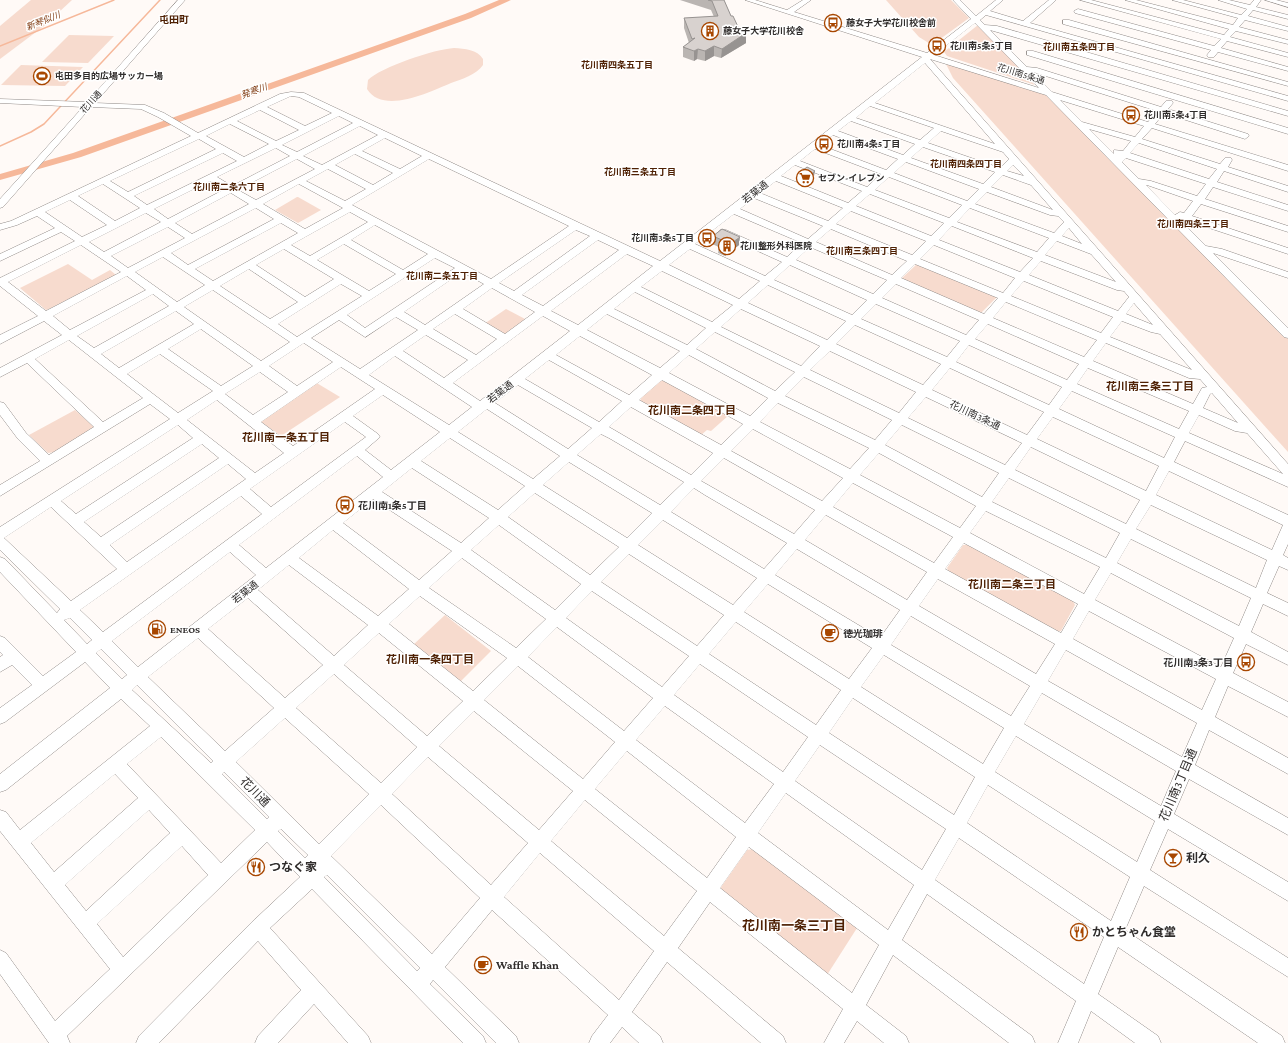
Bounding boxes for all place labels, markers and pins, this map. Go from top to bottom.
bus stop icon: 藤女子大学花川校舎前 [823,13,843,33]
place label: 藤女子大学花川校舎前 [846,18,936,28]
building icon: 藤女子大学花川校舎 [700,21,720,41]
place label: 藤女子大学花川校舎 [723,26,804,36]
bus stop icon: 花川南5条5丁目 [927,36,947,56]
place label: 花川南5条5丁目 [950,41,1013,51]
sports icon: 屯田多目的広場サッカー場 [32,66,52,86]
place label: 屯田多目的広場サッカー場 [55,71,163,81]
bus stop icon: 花川南5条4丁目 [1121,105,1141,125]
place label: 花川南5条4丁目 [1144,110,1207,120]
bus stop icon: 花川南4条5丁目 [814,134,834,154]
place label: 花川南4条5丁目 [837,139,900,149]
supermarket icon: セブン-イレブン [795,168,815,188]
place label: セブン-イレブン [818,173,884,183]
bus stop icon: 花川南3条5丁目 [697,228,717,248]
place label: 花川南3条5丁目 [631,233,694,243]
building icon: 花川整形外科医院 [717,236,737,256]
place label: 花川整形外科医院 [740,241,812,251]
bus stop icon: 花川南1条5丁目 [335,495,355,515]
place label: 花川南1条5丁目 [358,500,427,511]
fuel station icon: ENEOS [147,619,167,639]
cafe icon: 徳光珈琲 [820,623,840,643]
place label: ENEOS [170,624,200,635]
place label: 徳光珈琲 [843,628,883,639]
bus stop icon: 花川南3条3丁目 [1236,652,1256,672]
place label: 花川南3条3丁目 [1163,657,1233,668]
bar icon: 利久 [1163,848,1183,868]
place label: 利久 [1186,851,1210,865]
restaurant icon: つなぐ家 [246,857,266,877]
place label: つなぐ家 [269,860,317,874]
restaurant icon: かとちゃん食堂 [1069,922,1089,942]
place label: かとちゃん食堂 [1092,925,1176,939]
cafe icon: Waffle Khan [473,955,493,975]
place label: Waffle Khan [495,958,559,972]

